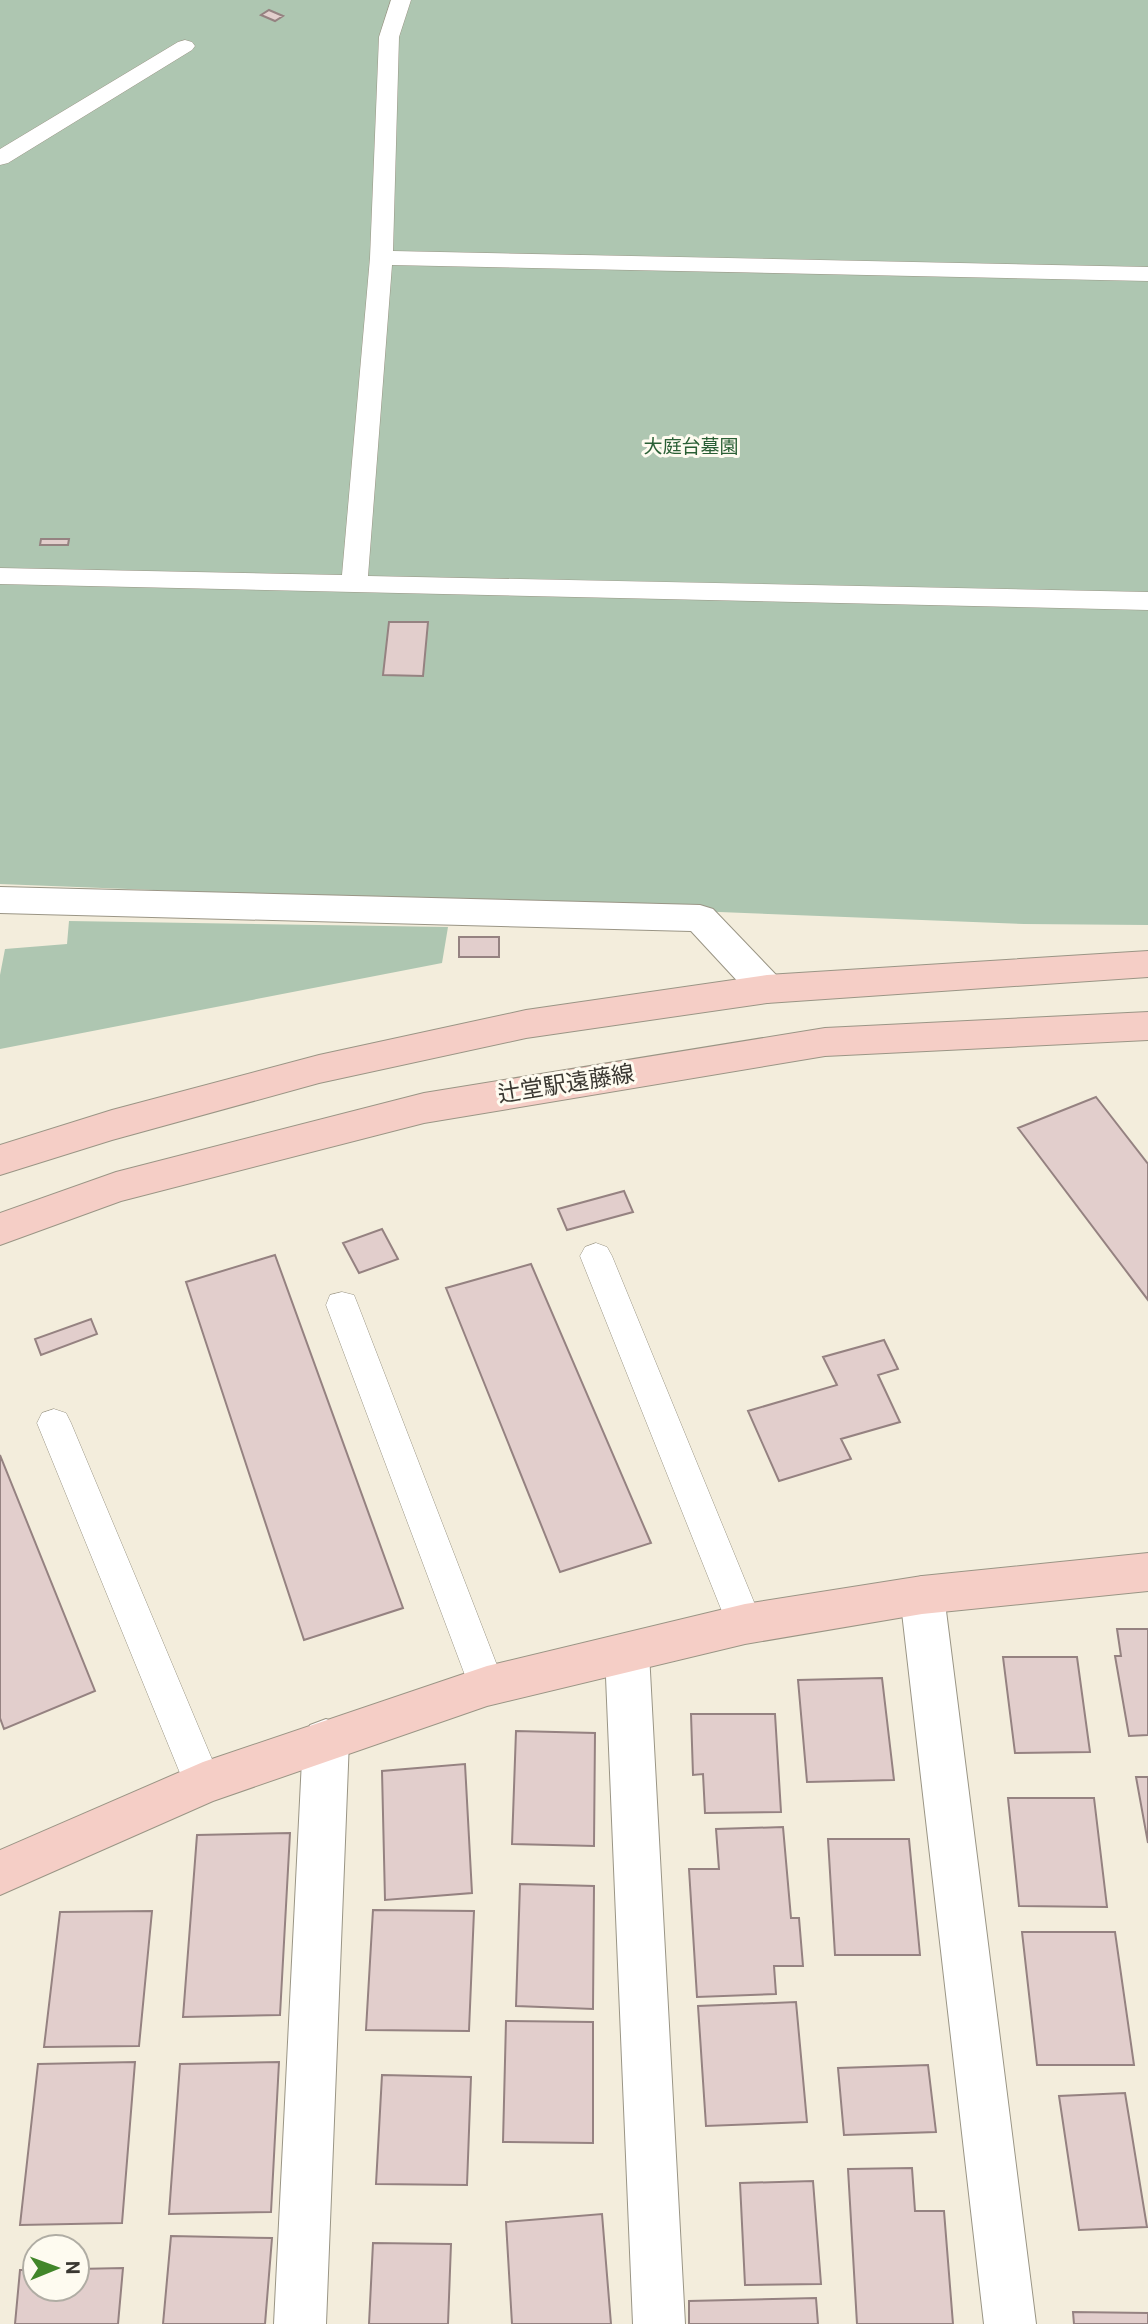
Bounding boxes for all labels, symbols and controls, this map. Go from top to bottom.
park label: 大庭台墓園 [643,435,739,458]
street label: 辻堂駅遠藤線 [496,1060,636,1108]
north arrow [21,2233,91,2303]
text: N [61,2261,84,2275]

